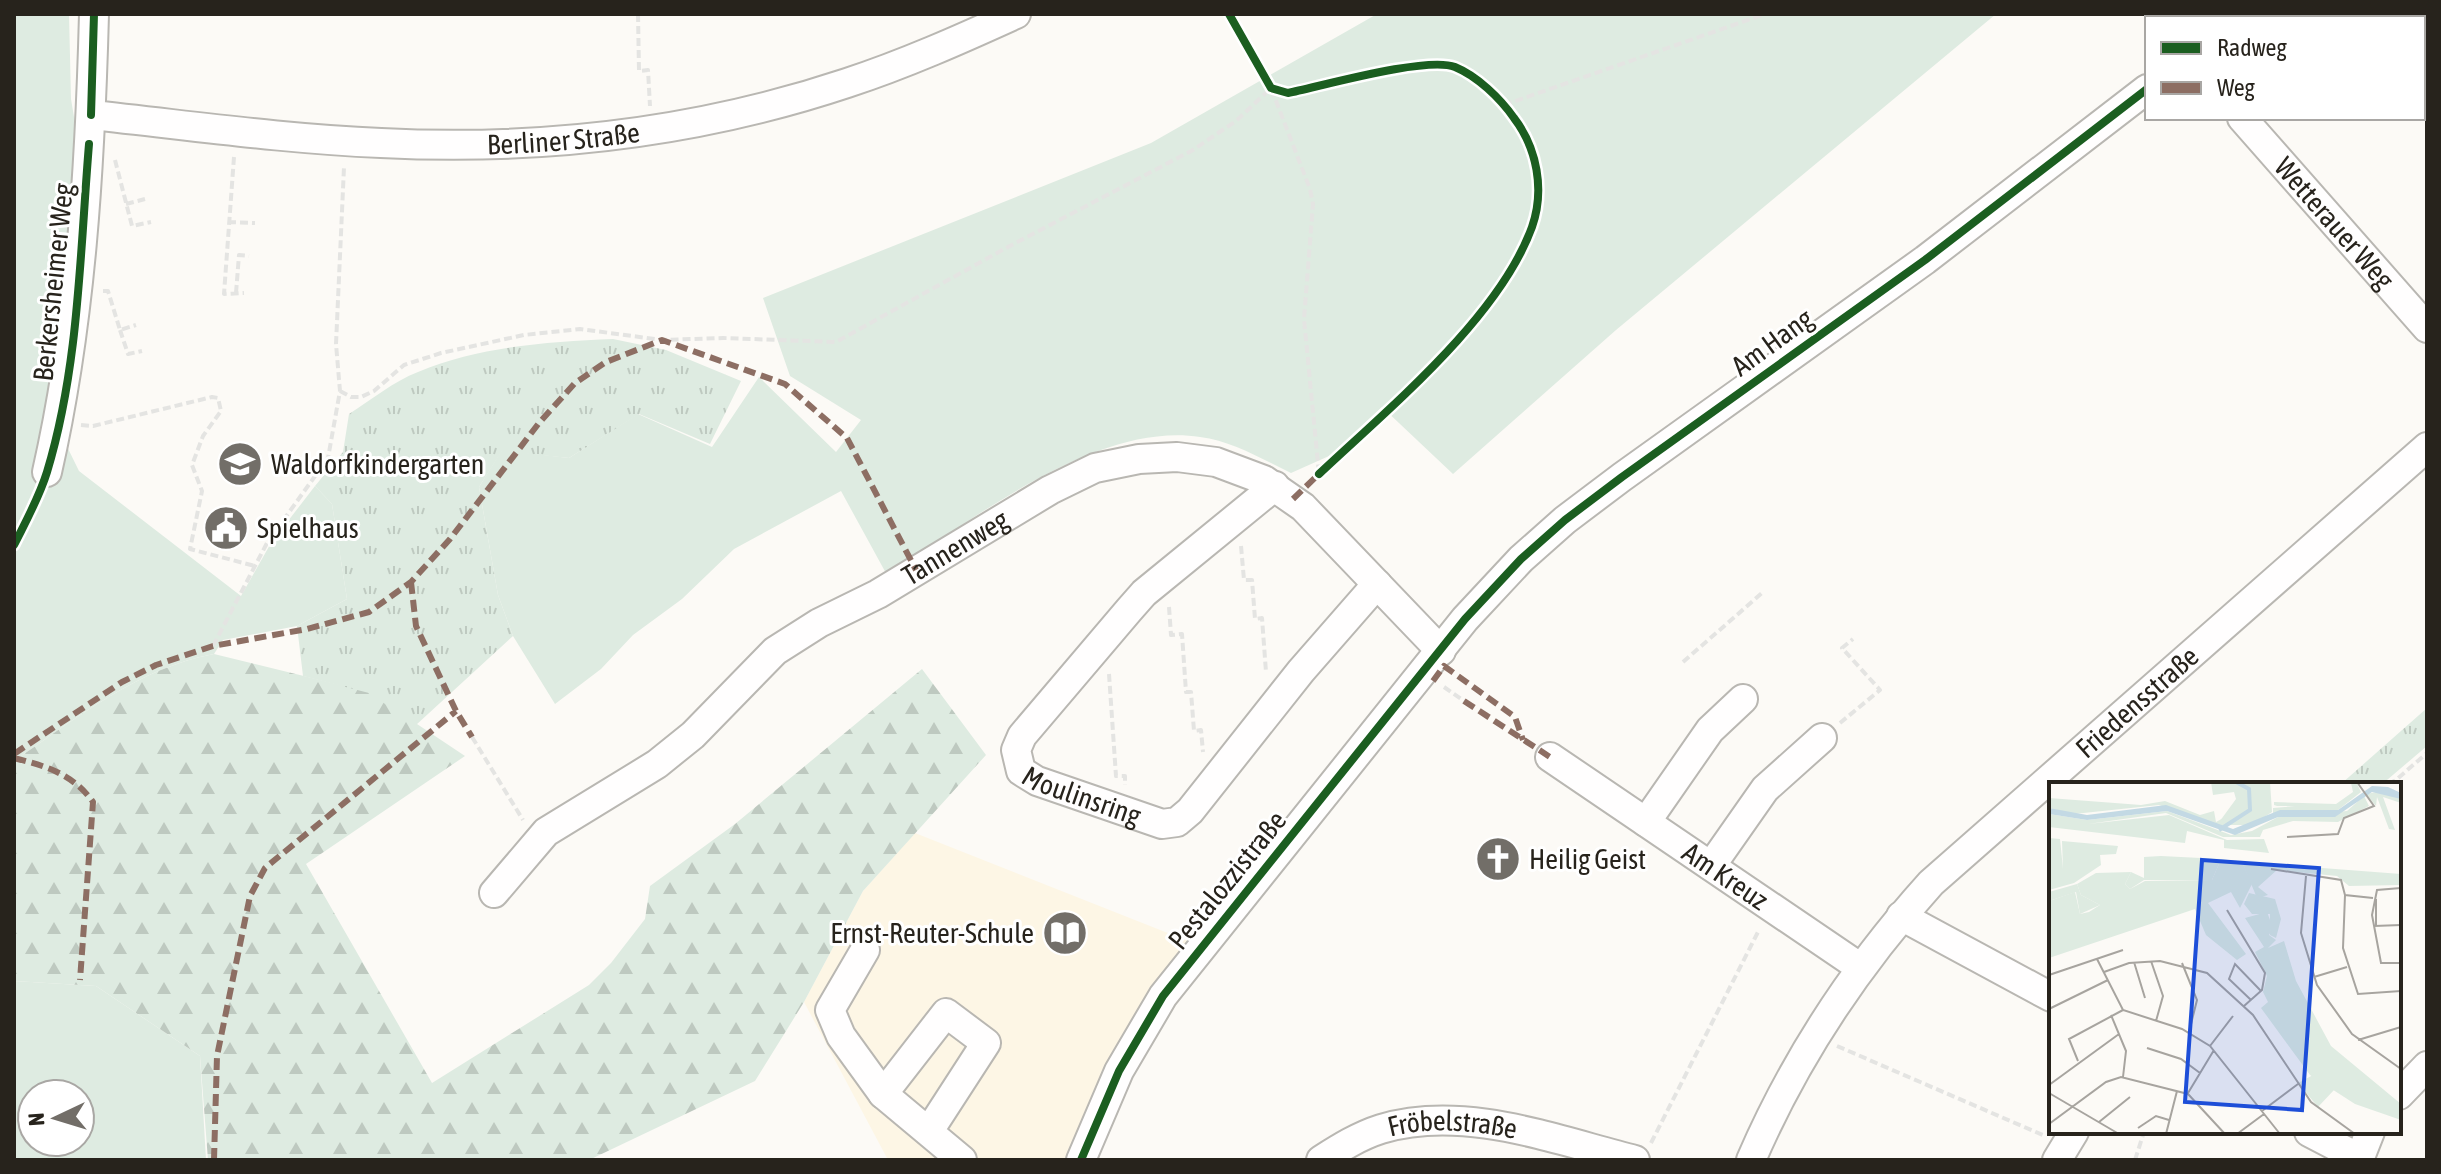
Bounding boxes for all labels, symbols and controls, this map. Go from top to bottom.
legend [2145,16,2425,120]
text: Radweg [2217,34,2288,61]
text: Weg [2217,74,2256,101]
street label: Berliner Straße [487,116,642,160]
street label: Wetterauer Weg [2268,151,2401,295]
street label: Berkersheimer Weg [27,181,79,383]
street label: Am Hang [1725,302,1819,382]
school or university icon: Waldorfkindergarten [216,440,264,488]
place label: Waldorfkindergarten [271,448,484,480]
street label: Tannenweg [896,503,1014,592]
public building icon: Spielhaus [202,504,250,552]
place label: Spielhaus [257,512,359,544]
street label: Friedensstraße [2069,640,2205,764]
street label: Moulinsring [1016,760,1145,832]
inset map [2049,782,2401,1134]
street label: Pestalozzistraße [1162,805,1292,955]
church icon: Heilig Geist [1474,835,1522,883]
street label: Am Kreuz [1677,836,1774,916]
place label: Heilig Geist [1529,843,1646,875]
library icon: Ernst-Reuter-Schule [1041,909,1089,957]
place label: Ernst-Reuter-Schule [830,917,1034,949]
north arrow [16,1078,96,1158]
street label: Fröbelstraße [1384,1104,1520,1145]
text: N [23,1112,49,1127]

